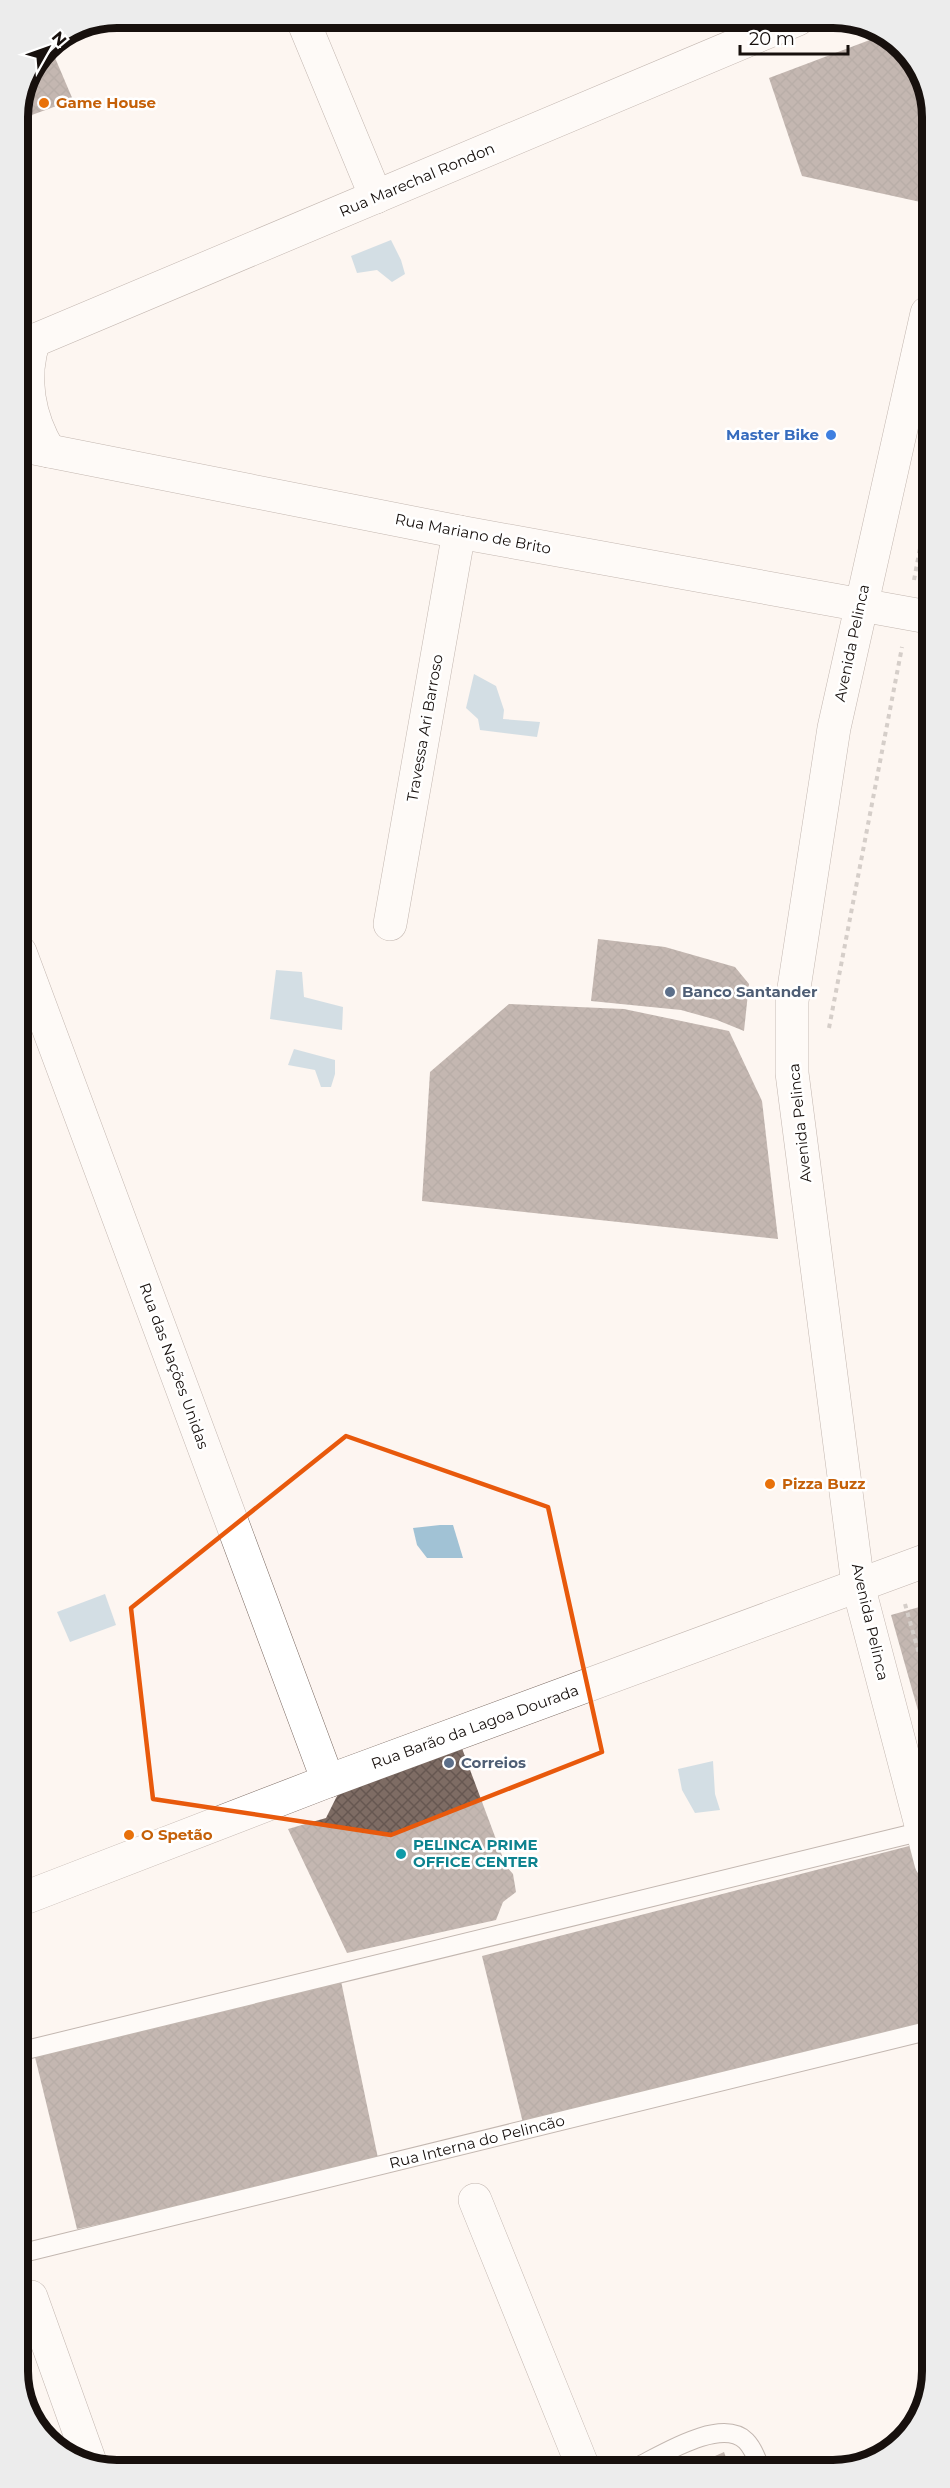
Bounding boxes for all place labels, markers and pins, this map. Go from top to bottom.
place label: Game House [56,93,156,112]
marker: Game House [37,96,51,110]
place label: Master Bike [726,425,819,444]
marker: Master Bike [824,428,838,442]
place label: Banco Santander [682,982,818,1001]
marker: Banco Santander [663,985,677,999]
place label: Pizza Buzz [782,1474,865,1493]
marker: Pizza Buzz [763,1477,777,1491]
place label: Correios [461,1753,526,1772]
marker: Correios [442,1756,456,1770]
place label: O Spetão [141,1825,213,1844]
marker: O Spetão [122,1828,136,1842]
place label: PELINCA PRIME OFFICE CENTER [413,1835,538,1871]
marker: PELINCA PRIME OFFICE CENTER [394,1847,408,1861]

